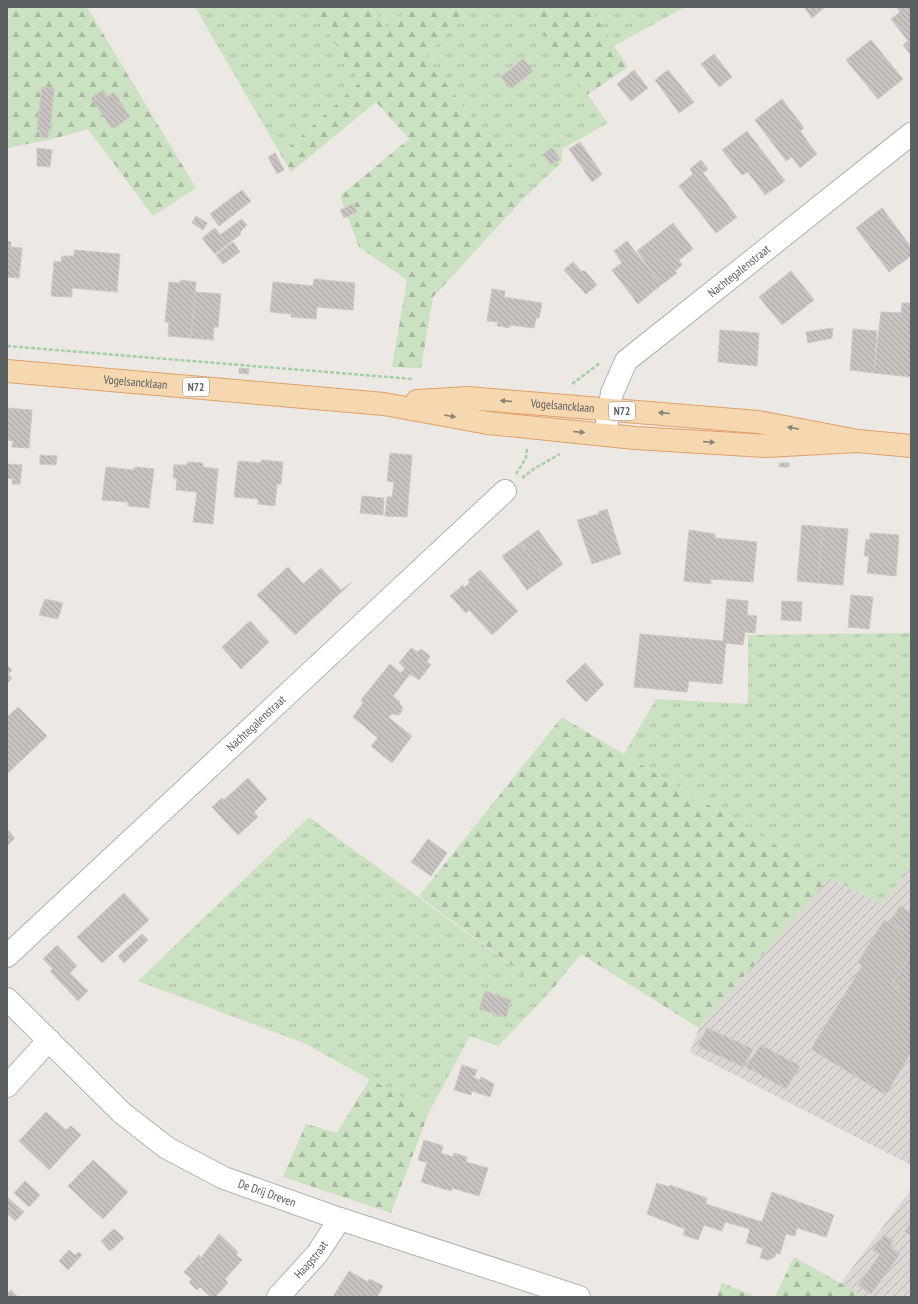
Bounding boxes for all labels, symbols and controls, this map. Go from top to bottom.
street label: Nachtegalenstraat [704,241,773,300]
street label: Vogelsancklaan [102,371,168,392]
road number: N72 [183,378,209,396]
street label: Vogelsancklaan [529,395,595,415]
one-way arrow [500,398,512,405]
road number: N72 [609,402,635,420]
one-way arrow [658,410,670,417]
one-way arrow [444,413,456,419]
one-way arrow [787,425,799,431]
one-way arrow [573,428,585,435]
one-way arrow [703,439,715,446]
street label: Nachtegalenstraat [223,691,289,754]
street label: De Drij Dreven [236,1176,298,1210]
street label: Haagstraat [291,1237,331,1281]

